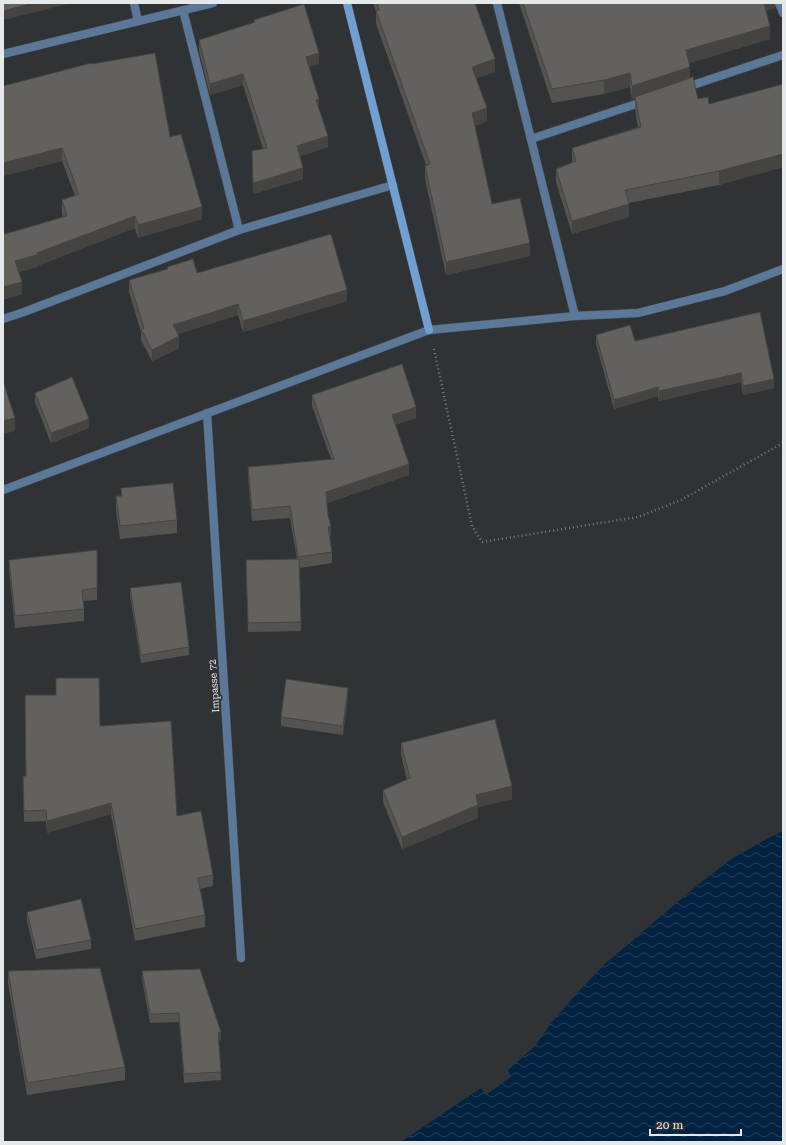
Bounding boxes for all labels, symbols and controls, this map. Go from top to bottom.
street label: Impasse 72 [207,659,221,713]
scale bar [650,1111,741,1137]
text: 20 m [656,1118,683,1132]

